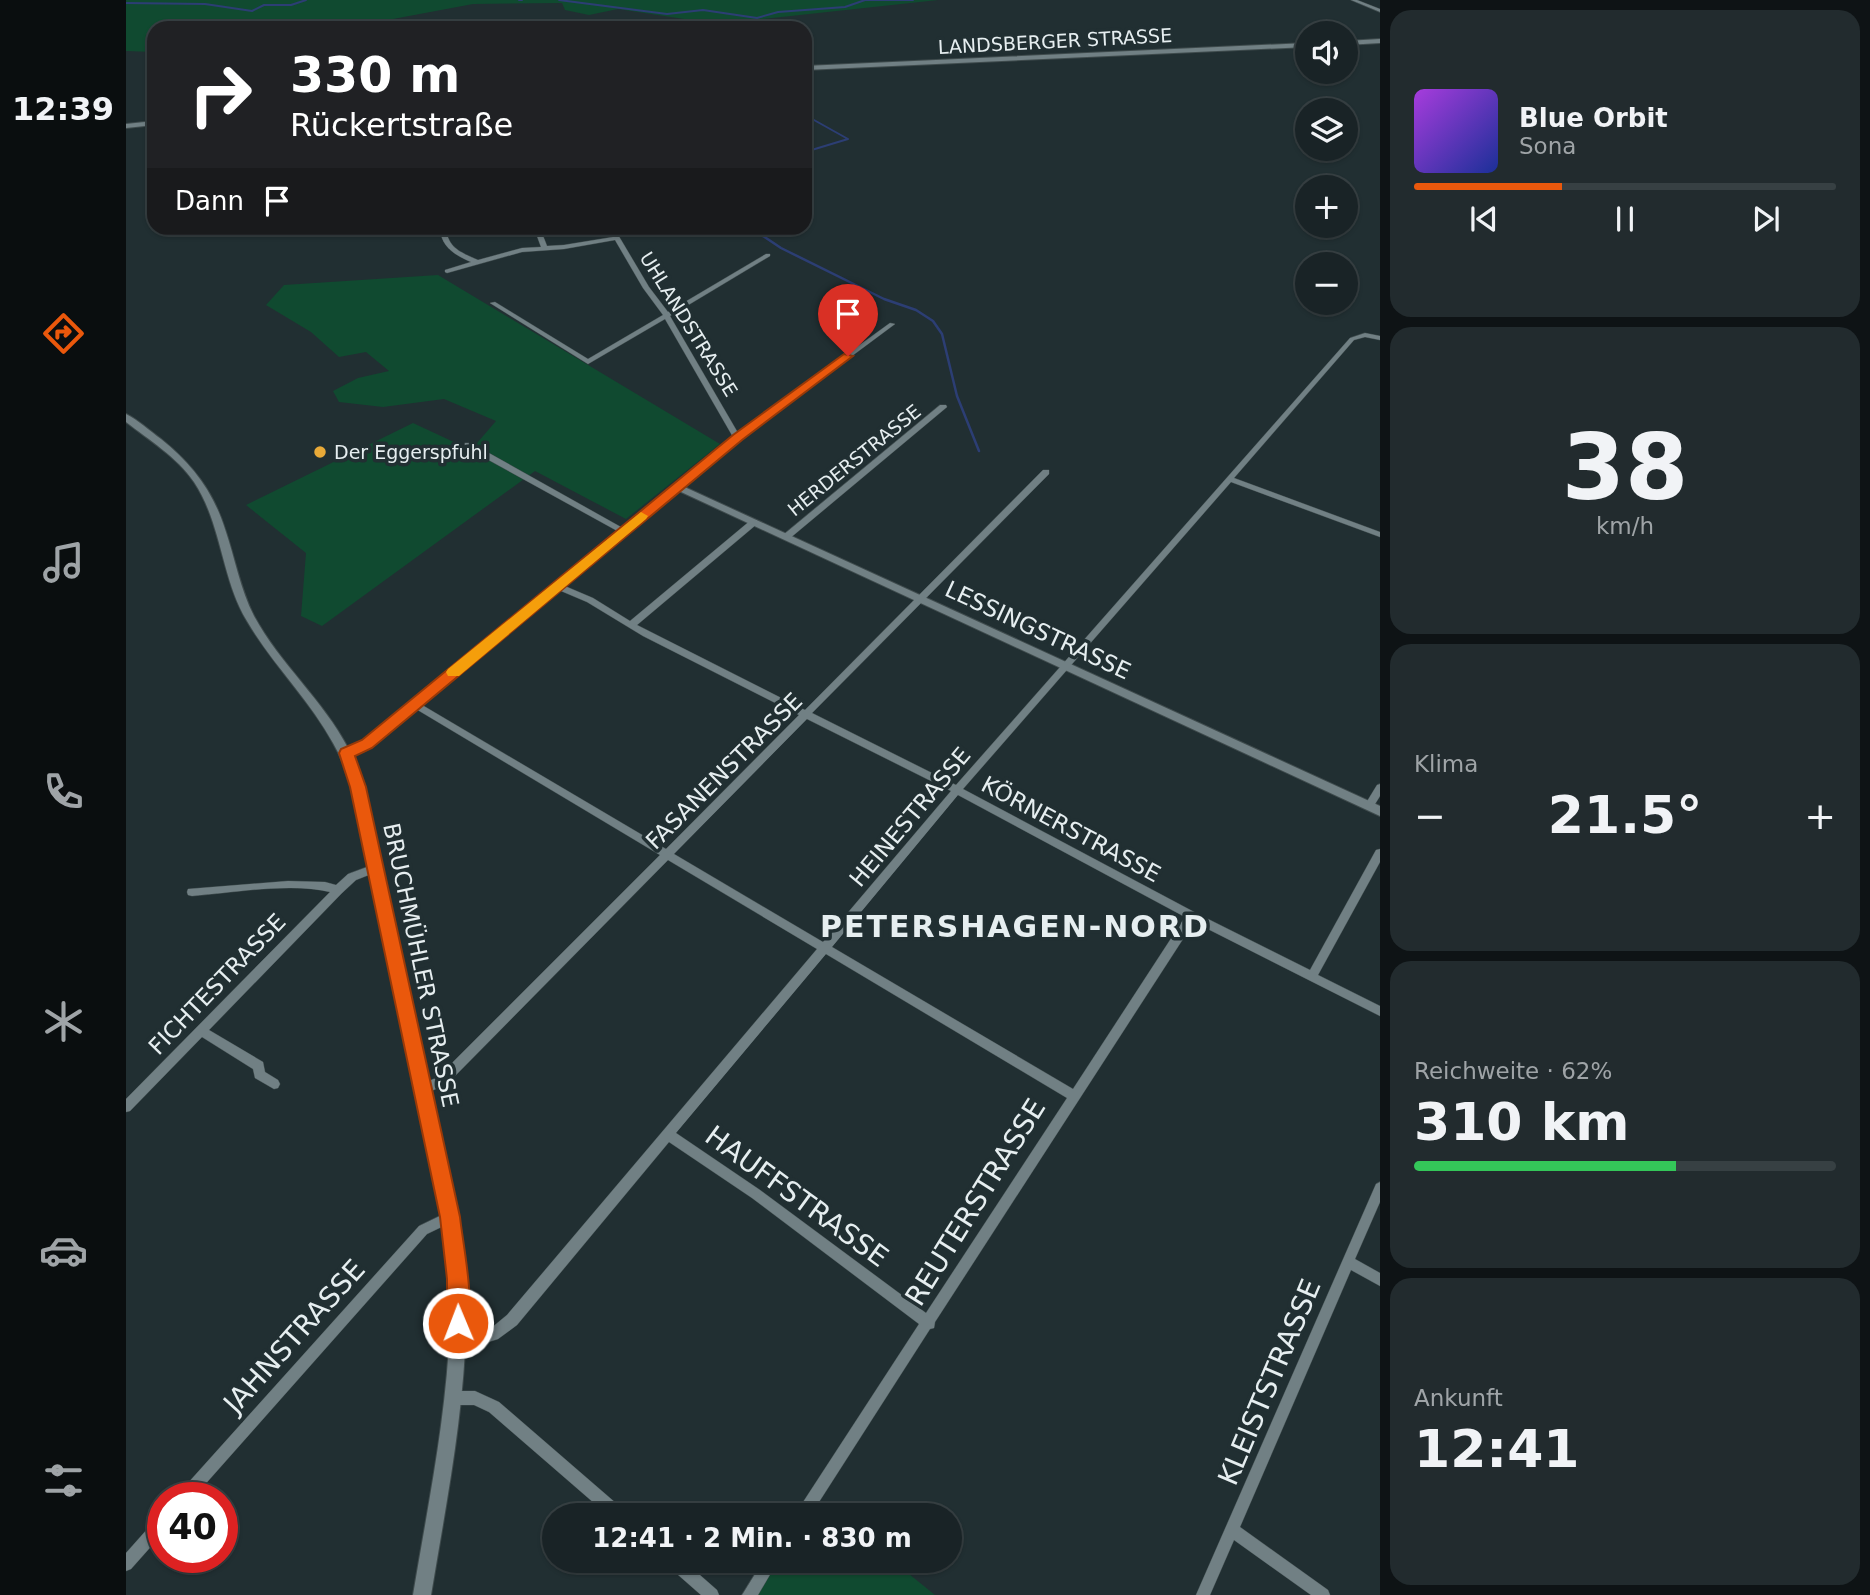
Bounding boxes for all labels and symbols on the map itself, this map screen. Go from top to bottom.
street label: LANDSBERGER STRASSE [937,24,1173,58]
street label: UHLANDSTRASSE [636,248,742,400]
pin [818,284,878,356]
street label: HERDERSTRASSE [783,400,925,520]
place label: Der Eggerspfuhl [334,441,488,463]
marker: Der Eggerspfuhl [312,444,328,460]
street label: LESSINGSTRASSE [941,576,1135,684]
street label: FASANENSTRASSE [641,688,807,854]
street label: HEINESTRASSE [844,742,976,892]
street label: KÖRNERSTRASSE [977,770,1165,887]
street label: BRUCHMÜHLER STRASSE [378,820,465,1109]
street label: FICHTESTRASSE [143,908,291,1060]
district label: PETERSHAGEN-NORD [820,909,1210,944]
street label: REUTERSTRASSE [899,1093,1052,1312]
street label: HAUFFSTRASSE [699,1119,895,1274]
street label: JAHNSTRASSE [216,1253,372,1421]
street label: KLEISTSTRASSE [1211,1274,1328,1490]
position arrow [421,1286,495,1360]
speed limit sign: 40 [147,1482,238,1573]

